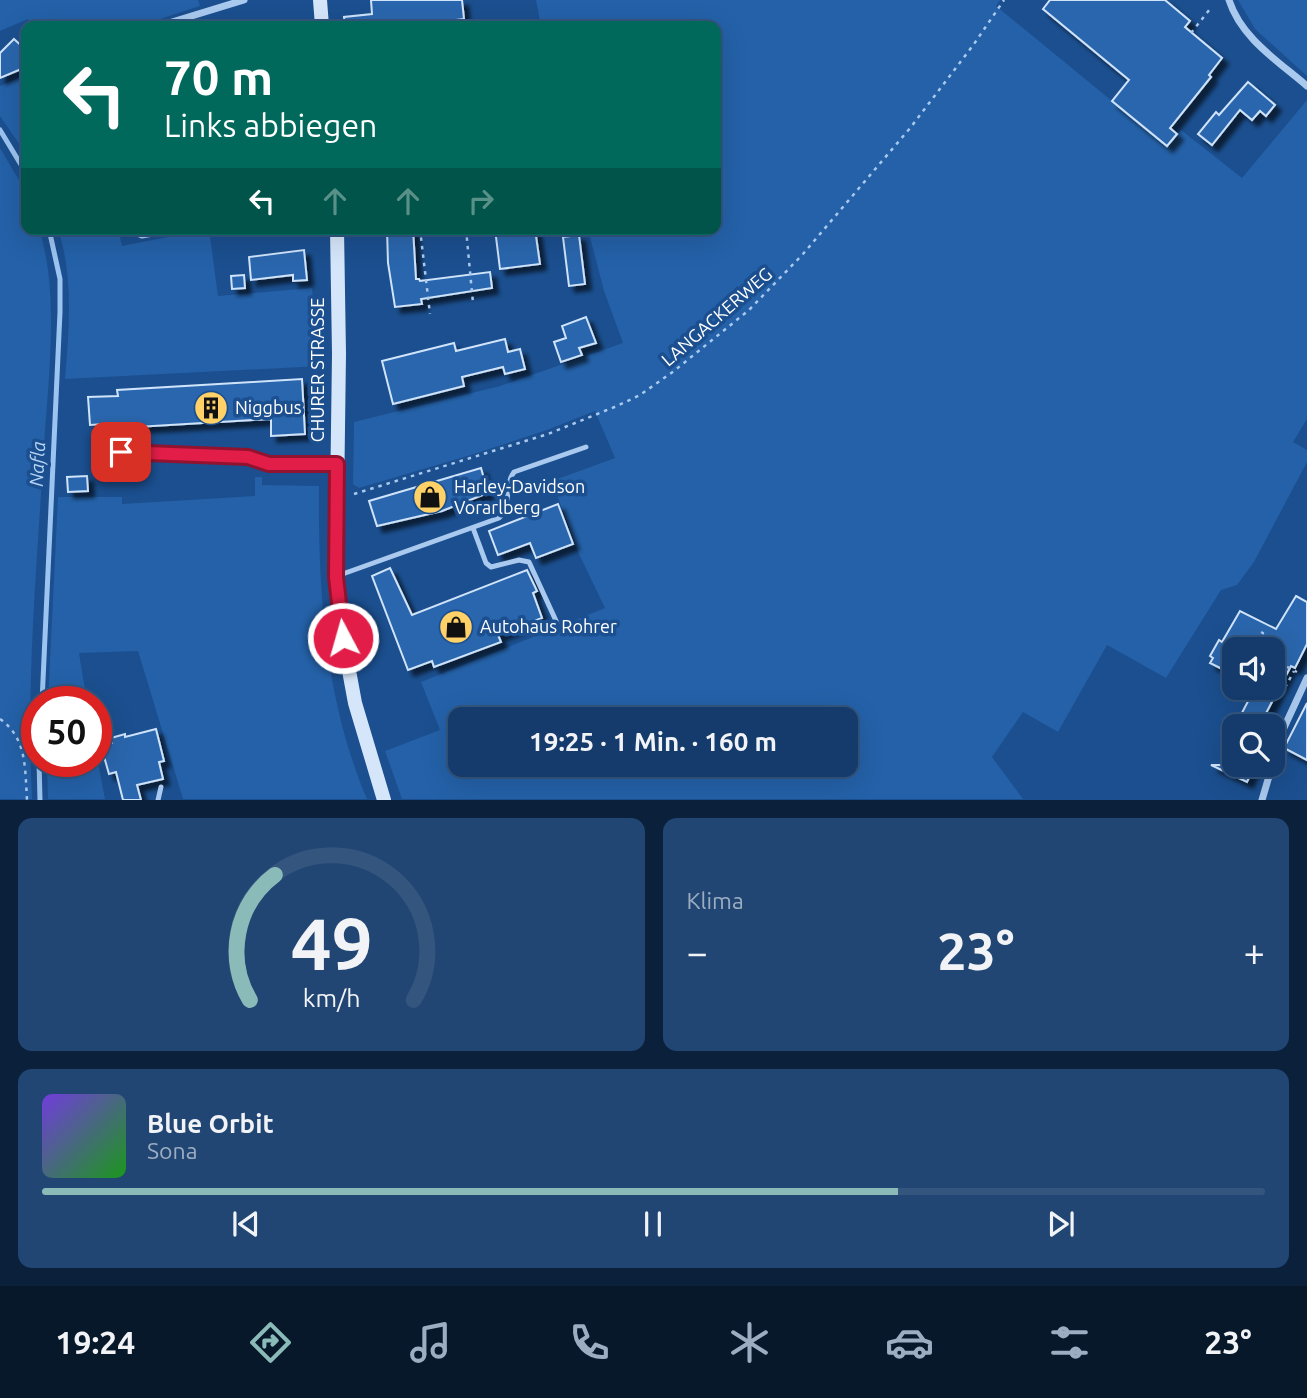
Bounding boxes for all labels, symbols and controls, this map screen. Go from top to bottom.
icon: left [49,49,140,140]
text: 70 m [164,49,273,104]
text: Links abbiegen [164,107,377,143]
icon: left [243,182,281,220]
icon: ahead [316,182,354,220]
icon: ahead [389,182,427,220]
icon: right [462,182,500,220]
street label: LANGACKERWEG [657,263,776,370]
street label: CHURER STRASSE [307,298,327,442]
building icon: Niggbus [192,389,230,427]
place label: Niggbus [235,397,302,417]
pin [91,422,151,482]
icon: arrive [102,433,140,471]
water label: Nafla [25,441,49,487]
place label: Harley-Davidson Vorarlberg [454,476,585,517]
shop icon: Harley-Davidson Vorarlberg [411,478,449,516]
position arrow [306,601,380,675]
shop icon: Autohaus Rohrer [437,608,475,646]
place label: Autohaus Rohrer [480,616,617,636]
map controls [1222,637,1285,777]
button: sound [1222,637,1285,700]
speed limit sign: 50 [21,686,112,777]
button: search [1222,714,1285,777]
text: 19:25 · 1 Min. · 160 m [529,727,777,756]
text: Klima [687,888,744,913]
text: 49 [290,903,372,985]
text: 23° [937,922,1014,980]
text: − [687,931,708,973]
text: + [1244,931,1265,973]
text: km/h [302,984,360,1012]
text: Blue Orbit [147,1109,274,1138]
text: Sona [147,1138,197,1163]
icon: previous [227,1205,265,1243]
icon: pause [634,1205,672,1243]
icon: next [1042,1205,1080,1243]
icon: directions [246,1318,295,1367]
icon: music [406,1318,455,1367]
icon: phone [565,1318,614,1367]
icon: climate [725,1318,774,1367]
icon: car [885,1318,934,1367]
icon: filters [1045,1318,1094,1367]
text: 19:24 [55,1324,135,1360]
text: 23° [1204,1324,1252,1360]

